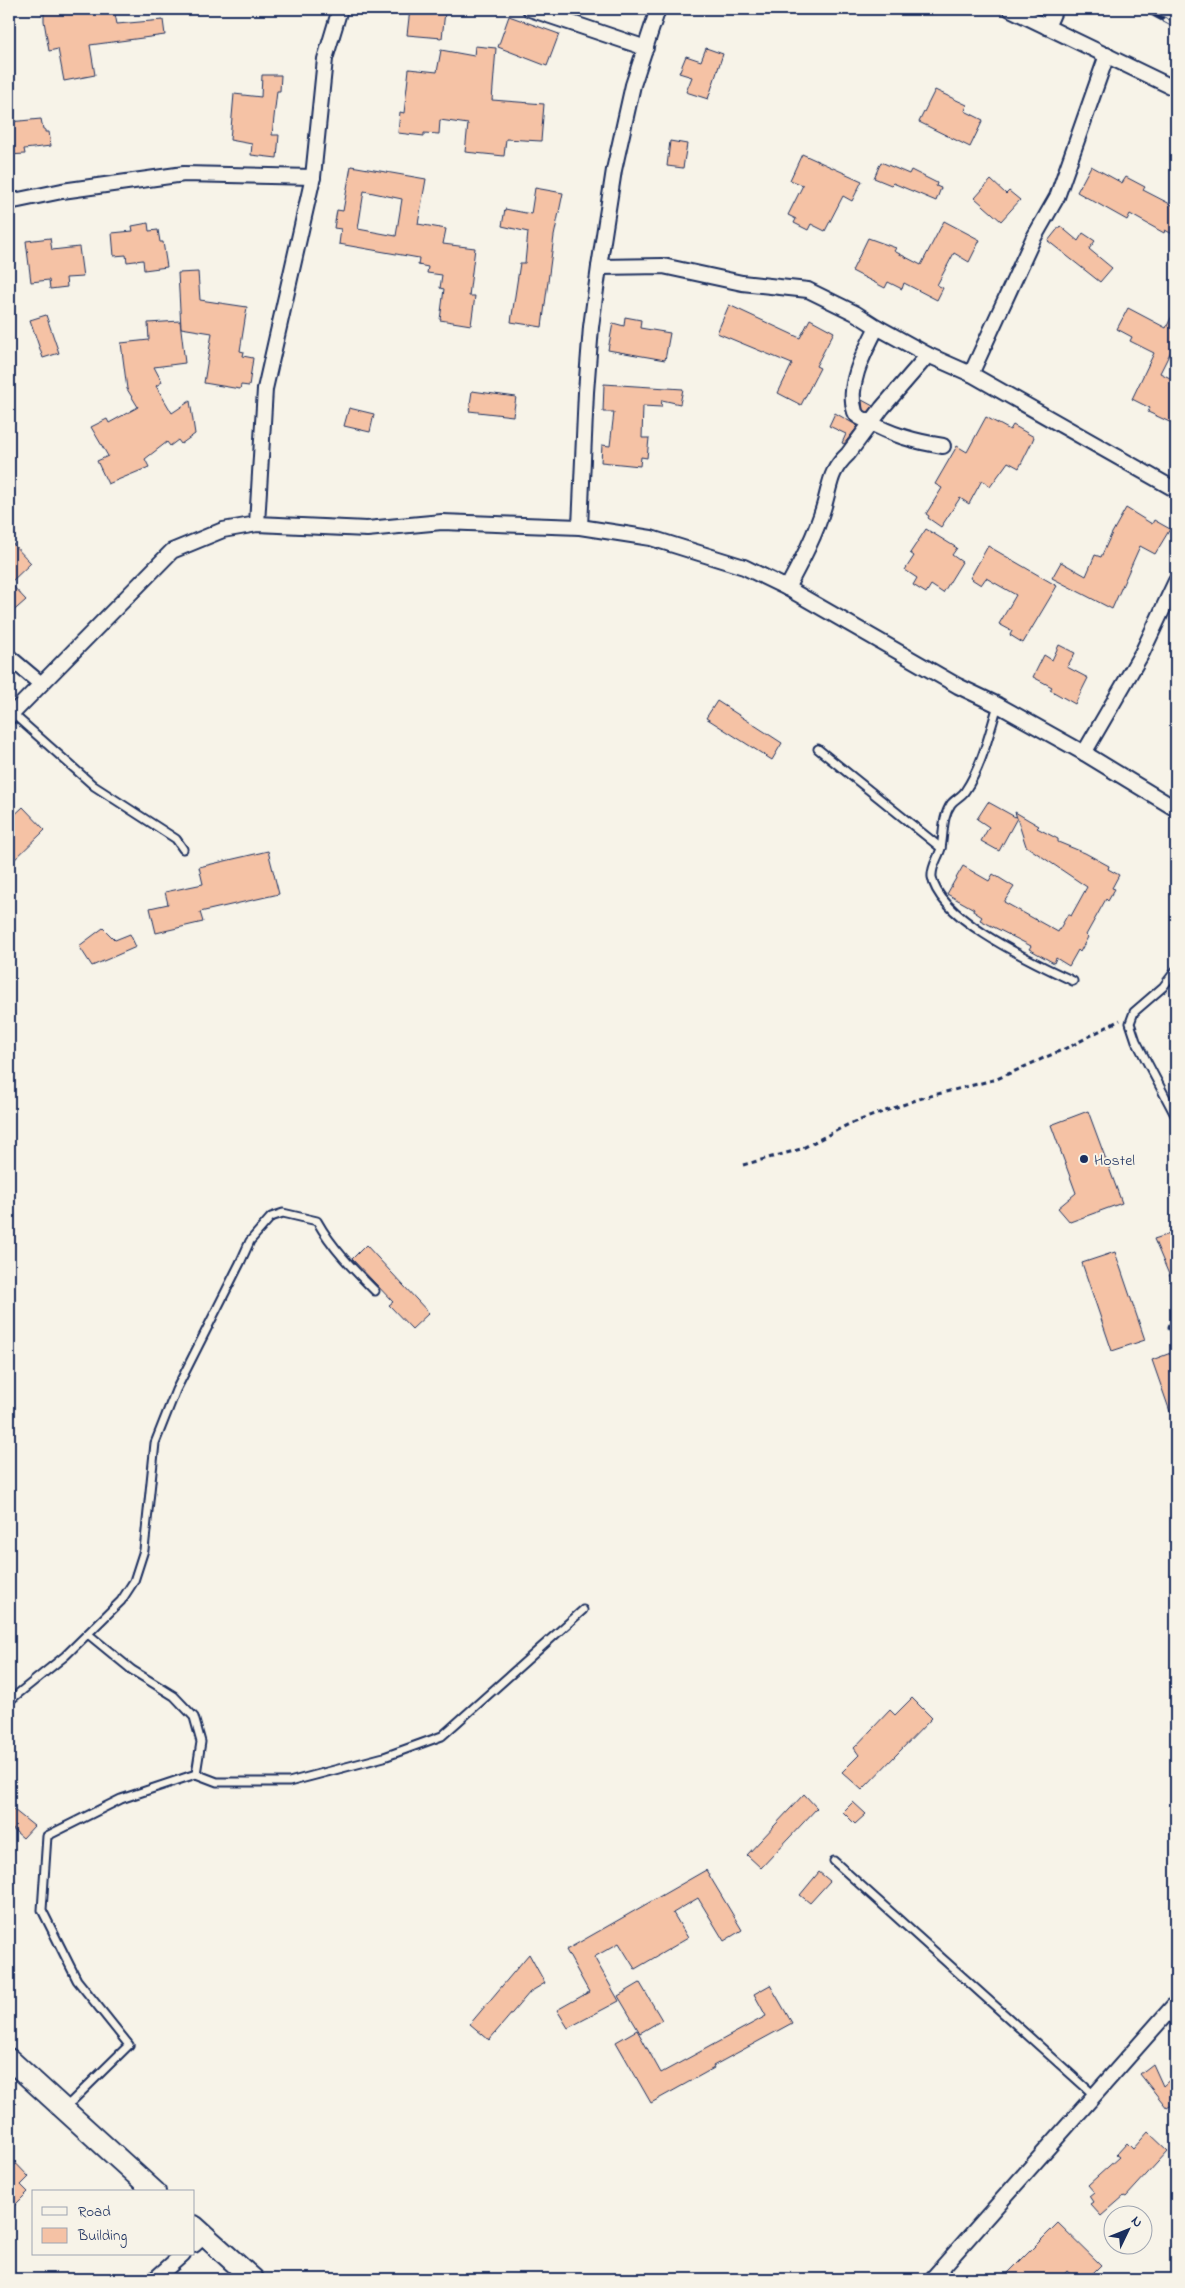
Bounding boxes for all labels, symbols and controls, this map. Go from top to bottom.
place label: Hostel [1094,1149,1135,1173]
marker: Hostel [1078,1153,1090,1165]
legend [32,2190,195,2256]
text: Road [78,2201,111,2223]
north arrow [1102,2206,1152,2256]
text: N [1126,2212,1147,2233]
text: Building [77,2225,127,2248]

